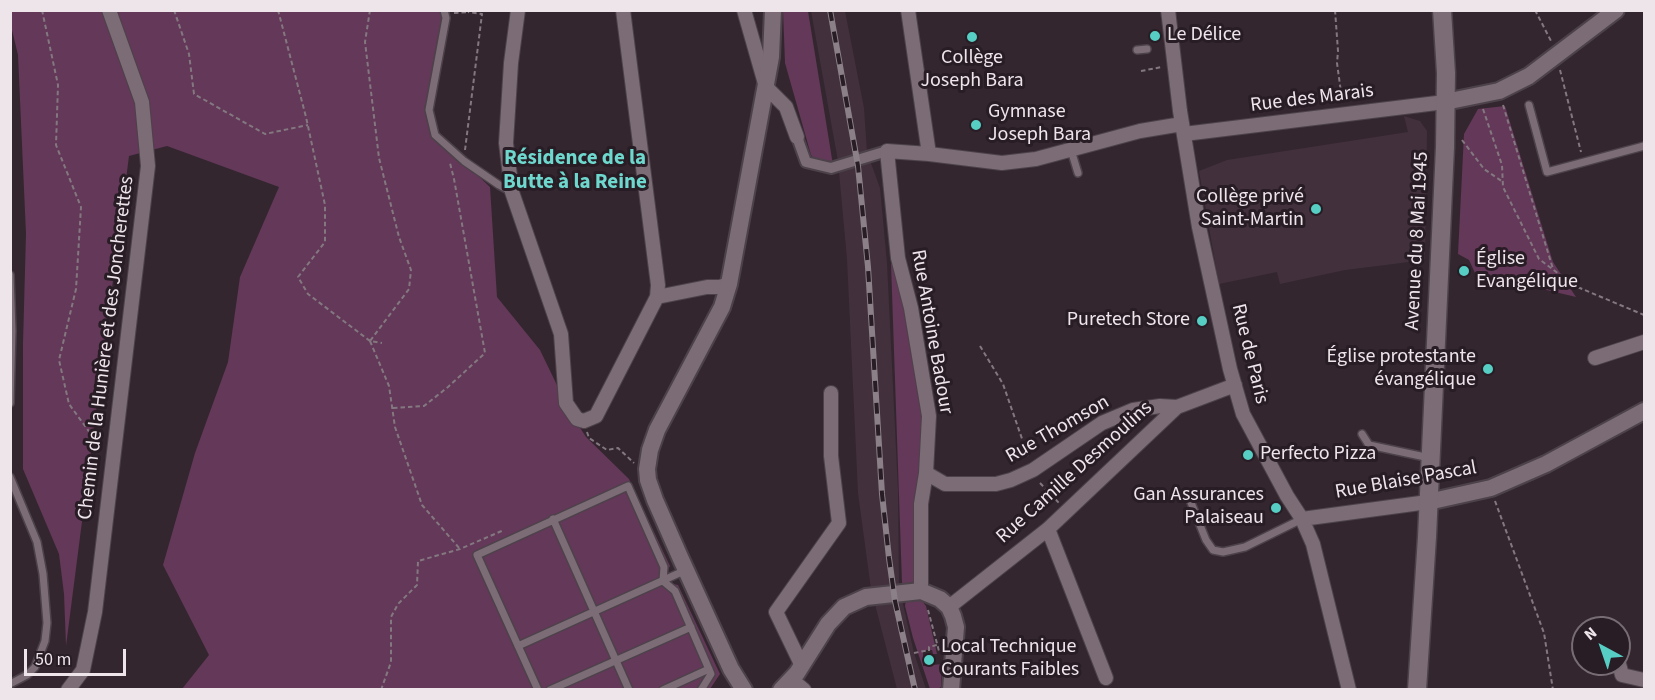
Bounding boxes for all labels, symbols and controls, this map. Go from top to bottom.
place label: Le Délice [1167,24,1241,48]
marker: Le Délice [1148,29,1162,43]
marker: Collège Joseph Bara [965,30,979,44]
place label: Collège Joseph Bara [920,47,1024,94]
street label: Rue des Marais [1249,80,1375,118]
place label: Gymnase Joseph Bara [988,101,1091,148]
marker: Gymnase Joseph Bara [969,118,983,132]
district label: Résidence de la Butte à la Reine [503,146,647,196]
street label: Avenue du 8 Mai 1945 [1401,151,1435,331]
street label: Chemin de la Hunière et des Joncherettes [74,175,140,521]
place label: Collège privé Saint-Martin [1196,186,1304,233]
marker: Collège privé Saint-Martin [1309,202,1323,216]
street label: Rue Antoine Badour [905,248,957,416]
place label: Église Evangélique [1476,248,1578,295]
marker: Église Evangélique [1457,264,1471,278]
street label: Rue de Paris [1225,302,1273,406]
place label: Puretech Store [1067,309,1190,333]
marker: Puretech Store [1195,314,1209,328]
place label: Église protestante évangélique [1327,346,1476,393]
marker: Église protestante évangélique [1481,362,1495,376]
street label: Rue Thomson [1002,391,1114,469]
street label: Rue Camille Desmoulins [992,397,1158,549]
place label: Perfecto Pizza [1260,443,1376,467]
marker: Perfecto Pizza [1241,448,1255,462]
street label: Rue Blaise Pascal [1333,457,1479,505]
place label: Gan Assurances Palaiseau [1133,484,1264,531]
marker: Gan Assurances Palaiseau [1269,501,1283,515]
north arrow [1571,616,1631,676]
text: N [1580,622,1602,646]
place label: Local Technique Courants Faibles [941,636,1079,683]
scale bar [27,637,129,675]
text: 50 m [35,647,71,672]
marker: Local Technique Courants Faibles [922,653,936,667]

